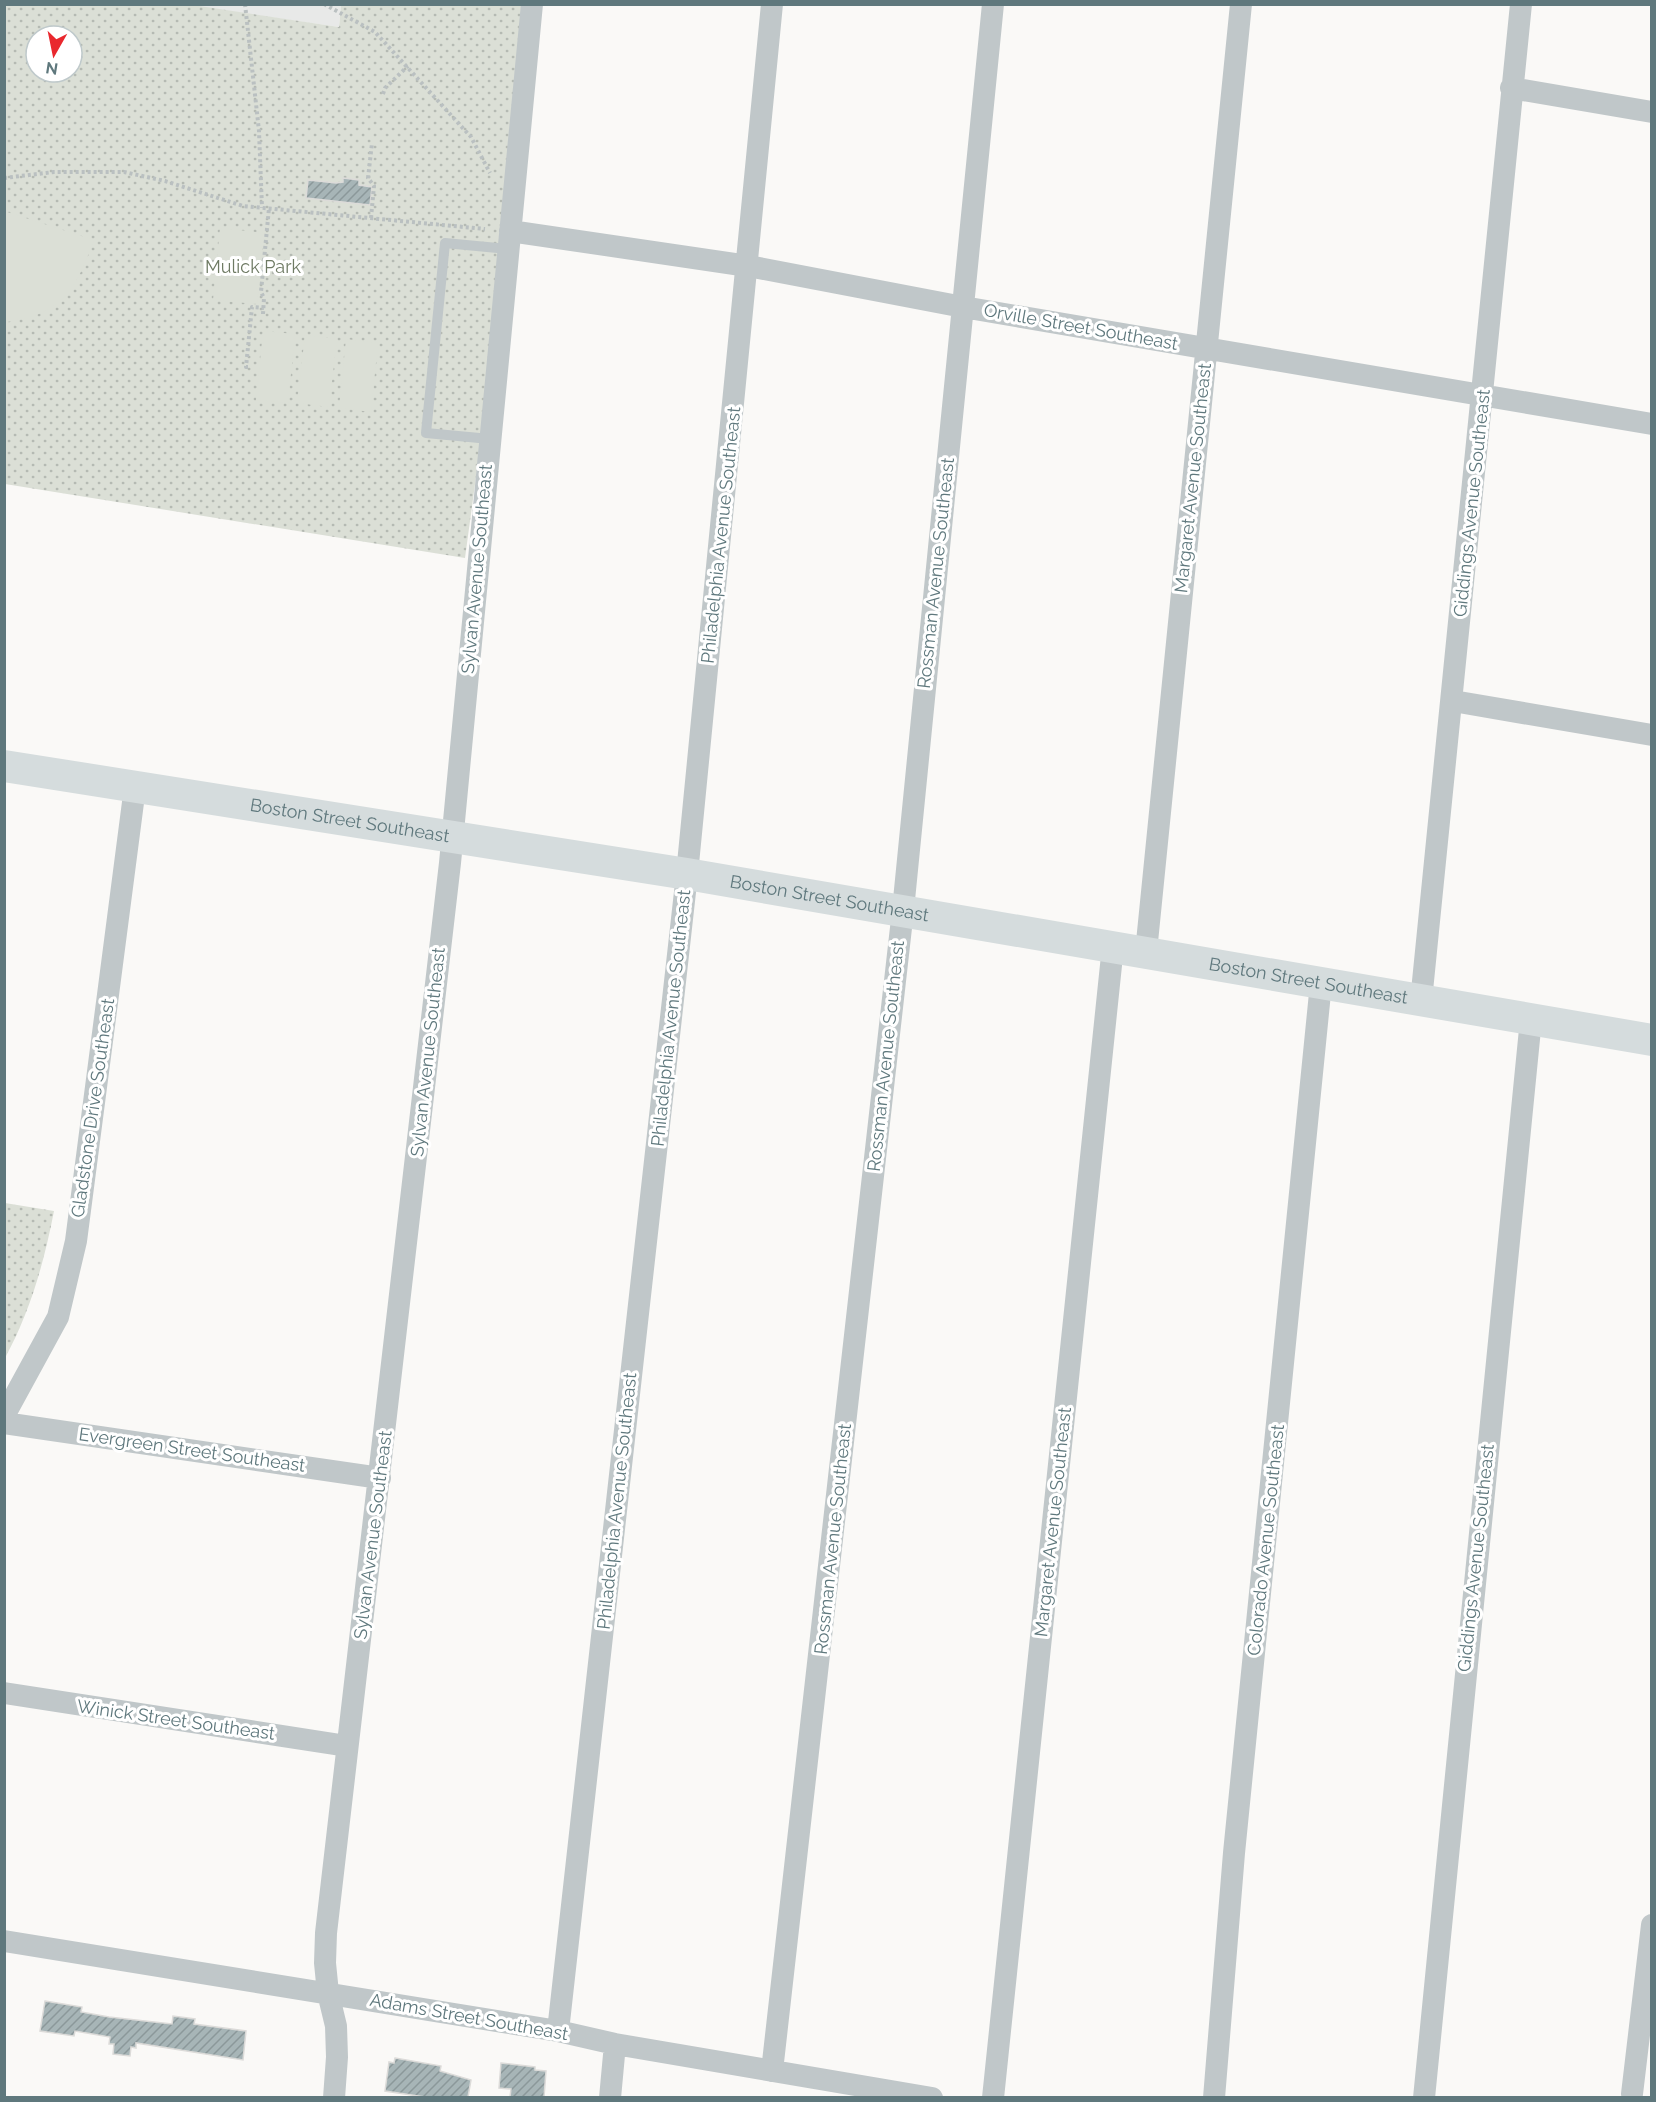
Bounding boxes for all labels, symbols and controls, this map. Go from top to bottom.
north arrow [24,24,84,84]
text: N [44,58,59,79]
park label: Mulick Park [205,256,301,277]
street label: Orville Street Southeast [982,299,1180,354]
street label: Margaret Avenue Southeast [1170,362,1215,594]
street label: Giddings Avenue Southeast [1449,388,1494,618]
street label: Philadelphia Avenue Southeast [697,406,744,664]
street label: Rossman Avenue Southeast [913,456,958,689]
street label: Sylvan Avenue Southeast [457,463,496,675]
street label: Boston Street Southeast [249,794,451,846]
street label: Boston Street Southeast [728,871,931,925]
street label: Philadelphia Avenue Southeast [647,889,694,1147]
street label: Rossman Avenue Southeast [863,939,908,1172]
street label: Sylvan Avenue Southeast [406,946,449,1158]
street label: Boston Street Southeast [1207,953,1410,1008]
street label: Gladstone Drive Southeast [67,997,118,1219]
street label: Philadelphia Avenue Southeast [593,1372,640,1630]
street label: Margaret Avenue Southeast [1030,1406,1075,1638]
street label: Rossman Avenue Southeast [810,1422,855,1655]
street label: Evergreen Street Southeast [78,1423,307,1476]
street label: Colorado Avenue Southeast [1243,1423,1288,1657]
street label: Sylvan Avenue Southeast [349,1429,396,1641]
street label: Giddings Avenue Southeast [1453,1443,1498,1673]
street label: Winick Street Southeast [76,1695,276,1744]
street label: Adams Street Southeast [368,1989,570,2044]

